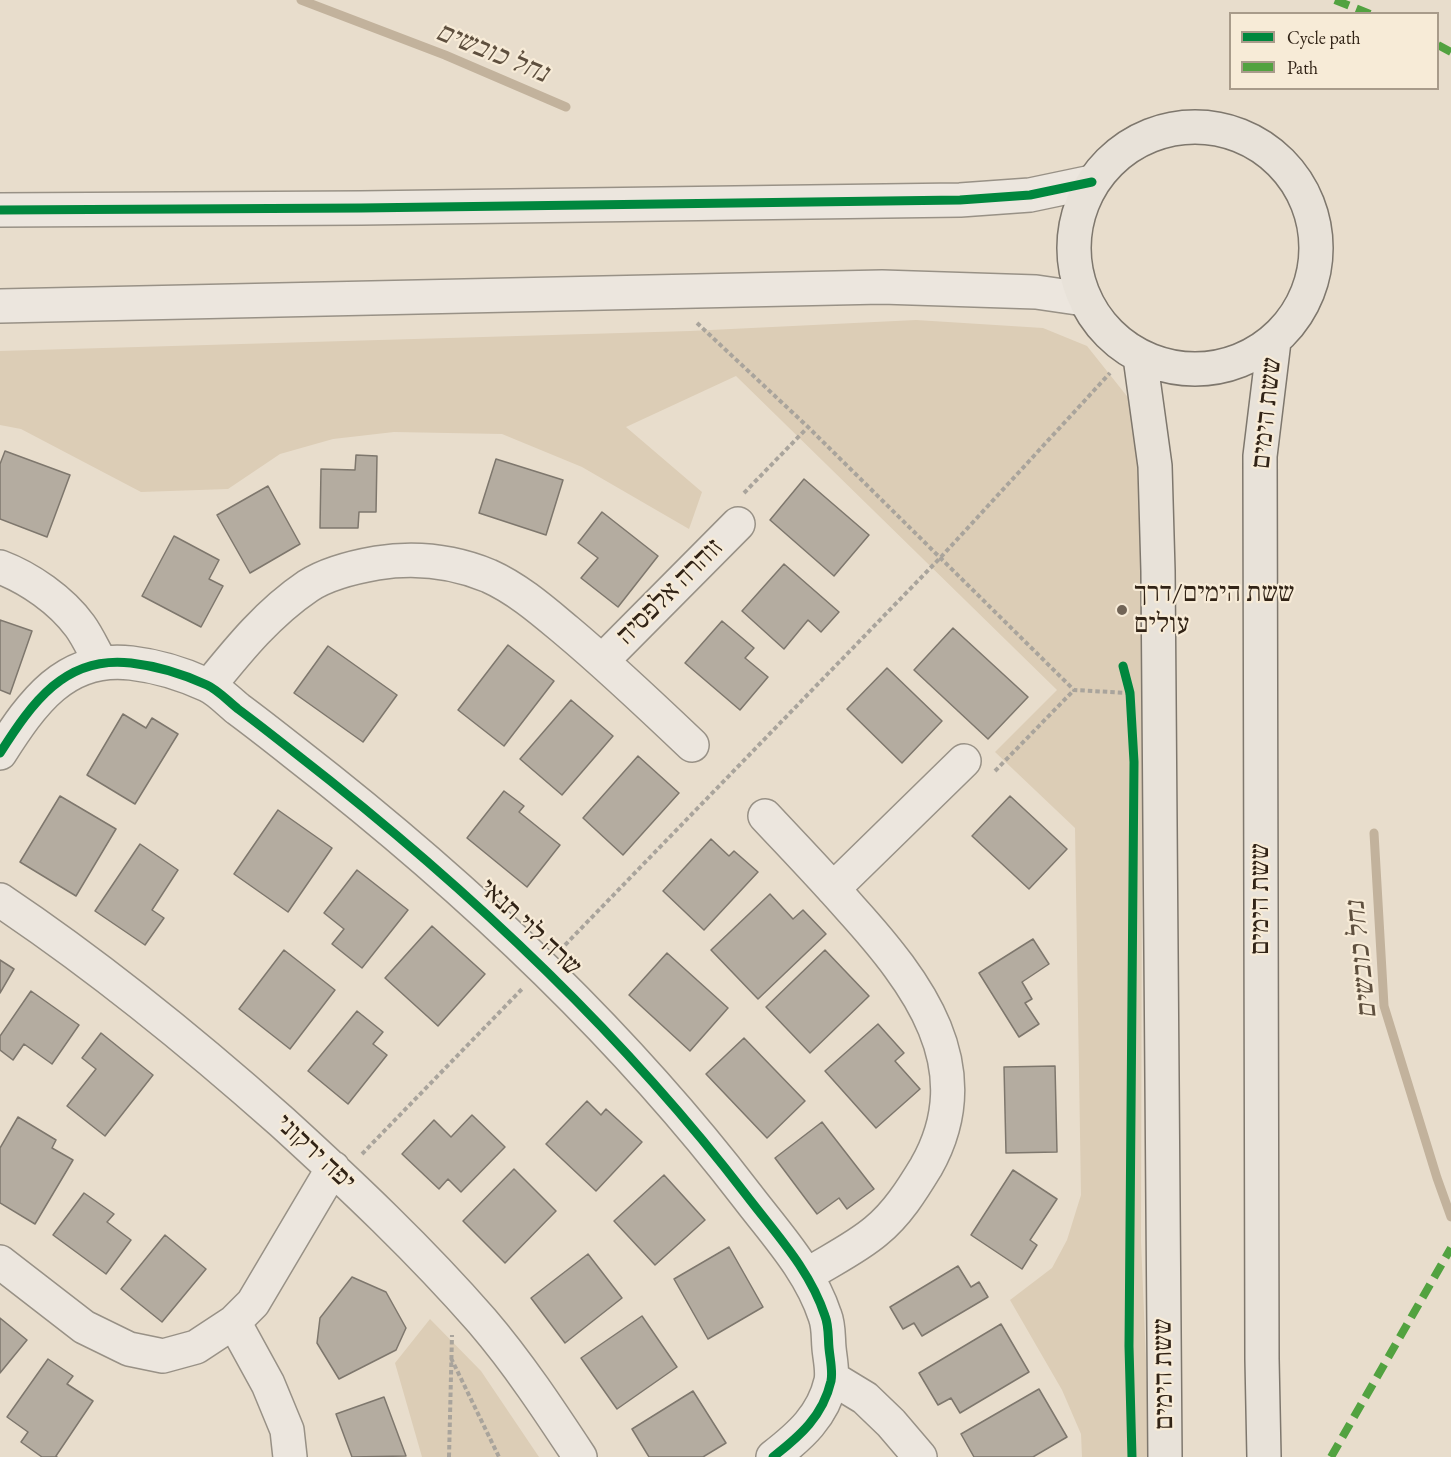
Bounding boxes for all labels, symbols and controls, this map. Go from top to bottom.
legend [1229,12,1439,90]
water label: נחל כובשים [431,15,553,91]
text: Cycle path [1287,26,1361,49]
text: Path [1287,56,1318,79]
street label: ששת הימים [1245,356,1289,470]
street label: זוהרה אלפסיה [610,532,730,652]
place label: ששת הימים/דרך עולים [1134,578,1295,641]
marker: ששת הימים/דרך עולים [1115,603,1129,617]
street label: ששת הימים [1245,843,1277,955]
street label: שרה לוי תנאי [472,872,588,984]
water label: נחל כובשים [1339,899,1385,1021]
street label: יפה ירקוני [268,1108,362,1198]
street label: ששת הימים [1147,1318,1181,1430]

